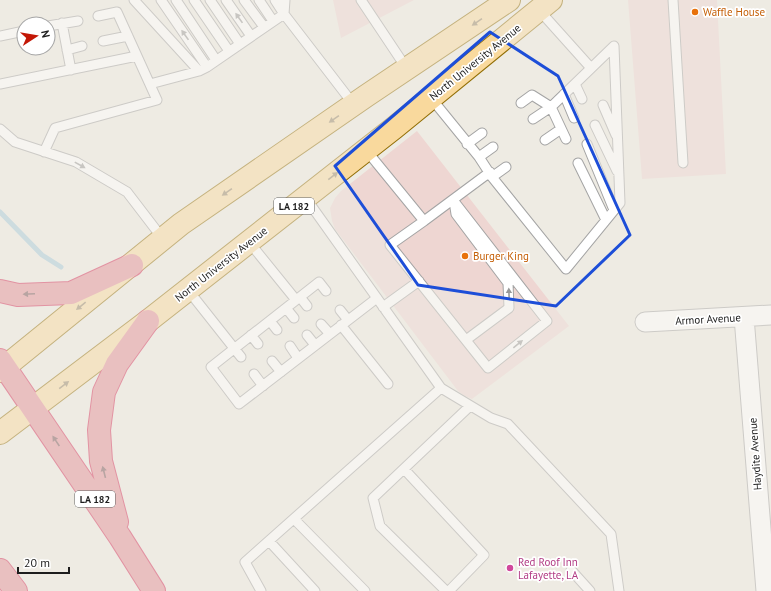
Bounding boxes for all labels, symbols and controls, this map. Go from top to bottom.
place label: Waffle House [703,5,765,19]
marker: Waffle House [690,7,700,17]
one-way arrow [235,13,243,23]
north arrow [16,16,56,56]
one-way arrow [471,18,482,26]
street label: North University Avenue [426,21,524,103]
text: N [38,29,53,39]
one-way arrow [181,29,189,40]
one-way arrow [329,115,340,123]
one-way arrow [75,162,86,168]
one-way arrow [327,172,338,180]
one-way arrow [222,188,233,196]
road number: LA 182 [274,198,314,214]
street label: North University Avenue [172,223,270,305]
place label: Burger King [473,249,529,263]
marker: Burger King [460,251,470,261]
one-way arrow [505,288,512,300]
one-way arrow [23,291,35,298]
one-way arrow [75,302,86,311]
street label: Armor Avenue [675,310,742,328]
one-way arrow [513,339,524,348]
one-way arrow [59,380,70,389]
street label: Haydite Avenue [745,417,765,491]
one-way arrow [52,436,60,446]
one-way arrow [101,466,107,478]
road number: LA 182 [75,491,115,507]
scale bar [18,549,69,575]
text: 20 m [24,555,50,570]
place label: Red Roof Inn Lafayette, LA [518,555,579,582]
marker: Red Roof Inn Lafayette, LA [505,563,515,573]

